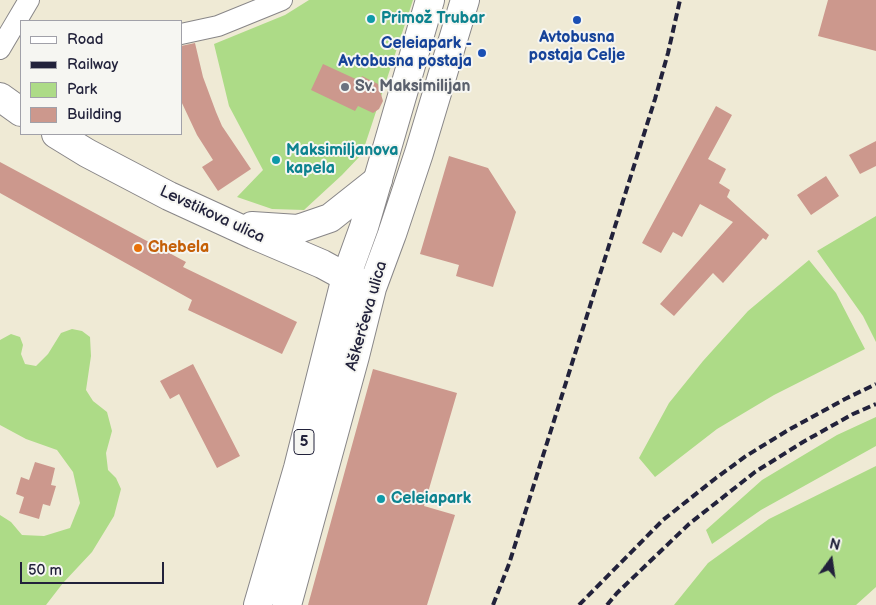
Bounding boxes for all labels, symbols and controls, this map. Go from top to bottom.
place label: Primož Trubar [381,9,485,29]
marker: Primož Trubar [365,13,377,25]
marker: Avtobusna postaja Celje [571,14,583,26]
legend [20,20,182,135]
place label: Avtobusna postaja Celje [529,28,625,66]
text: Road [67,30,103,49]
place label: Celeiapark - Avtobusna postaja [338,34,472,72]
marker: Celeiapark - Avtobusna postaja [476,47,488,59]
text: Railway [67,55,118,74]
place label: Sv. Maksimilijan [355,77,470,97]
text: Park [67,80,97,99]
marker: Sv. Maksimilijan [339,81,351,93]
text: Building [67,105,122,124]
place label: Maksimiljanova kapela [286,141,398,179]
marker: Maksimiljanova kapela [270,154,282,166]
street label: Levstikova ulica [156,182,268,248]
place label: Chebela [148,238,209,258]
marker: Chebela [132,242,144,254]
street label: Aškerčeva ulica [342,259,392,373]
road number: 5 [294,430,314,454]
place label: Celeiapark [391,489,471,509]
marker: Celeiapark [375,493,387,505]
north arrow [806,535,856,585]
text: N [828,535,842,554]
scale bar [22,552,166,584]
text: 50 m [28,561,62,580]

